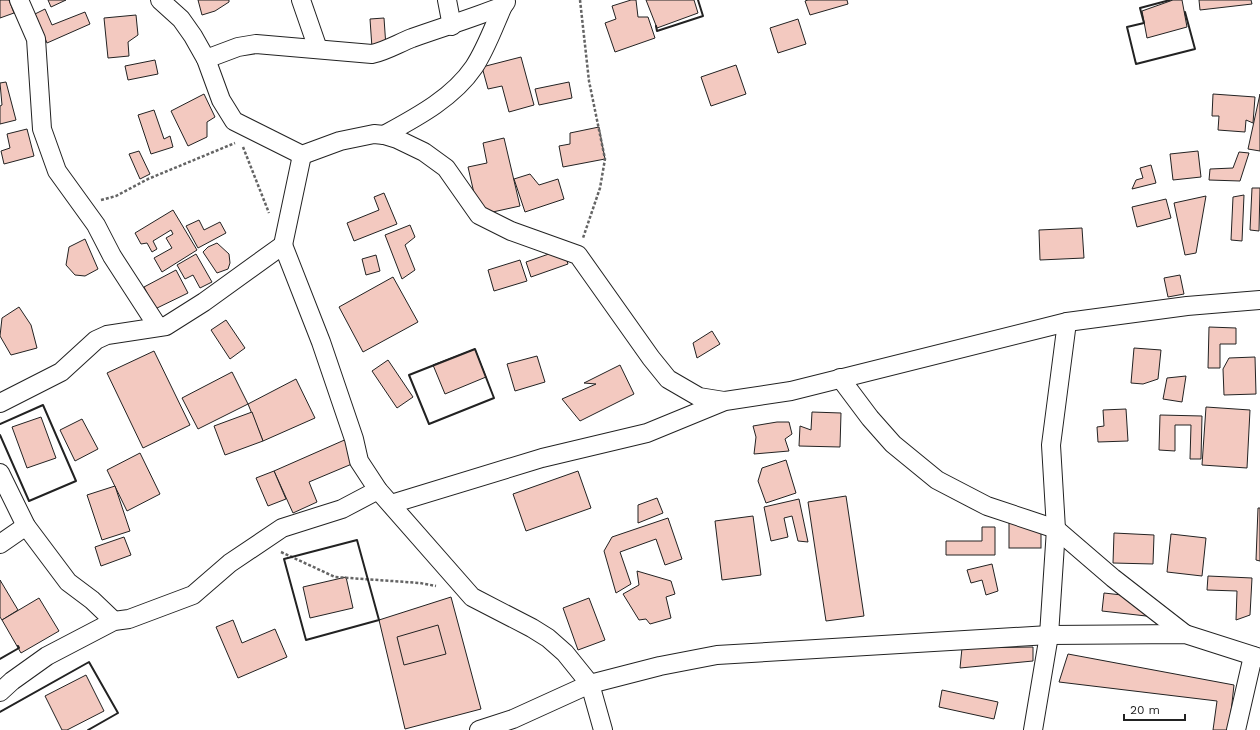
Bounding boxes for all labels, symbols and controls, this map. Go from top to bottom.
scale bar [1124,696,1185,722]
text: 20 m [1130,703,1160,717]

